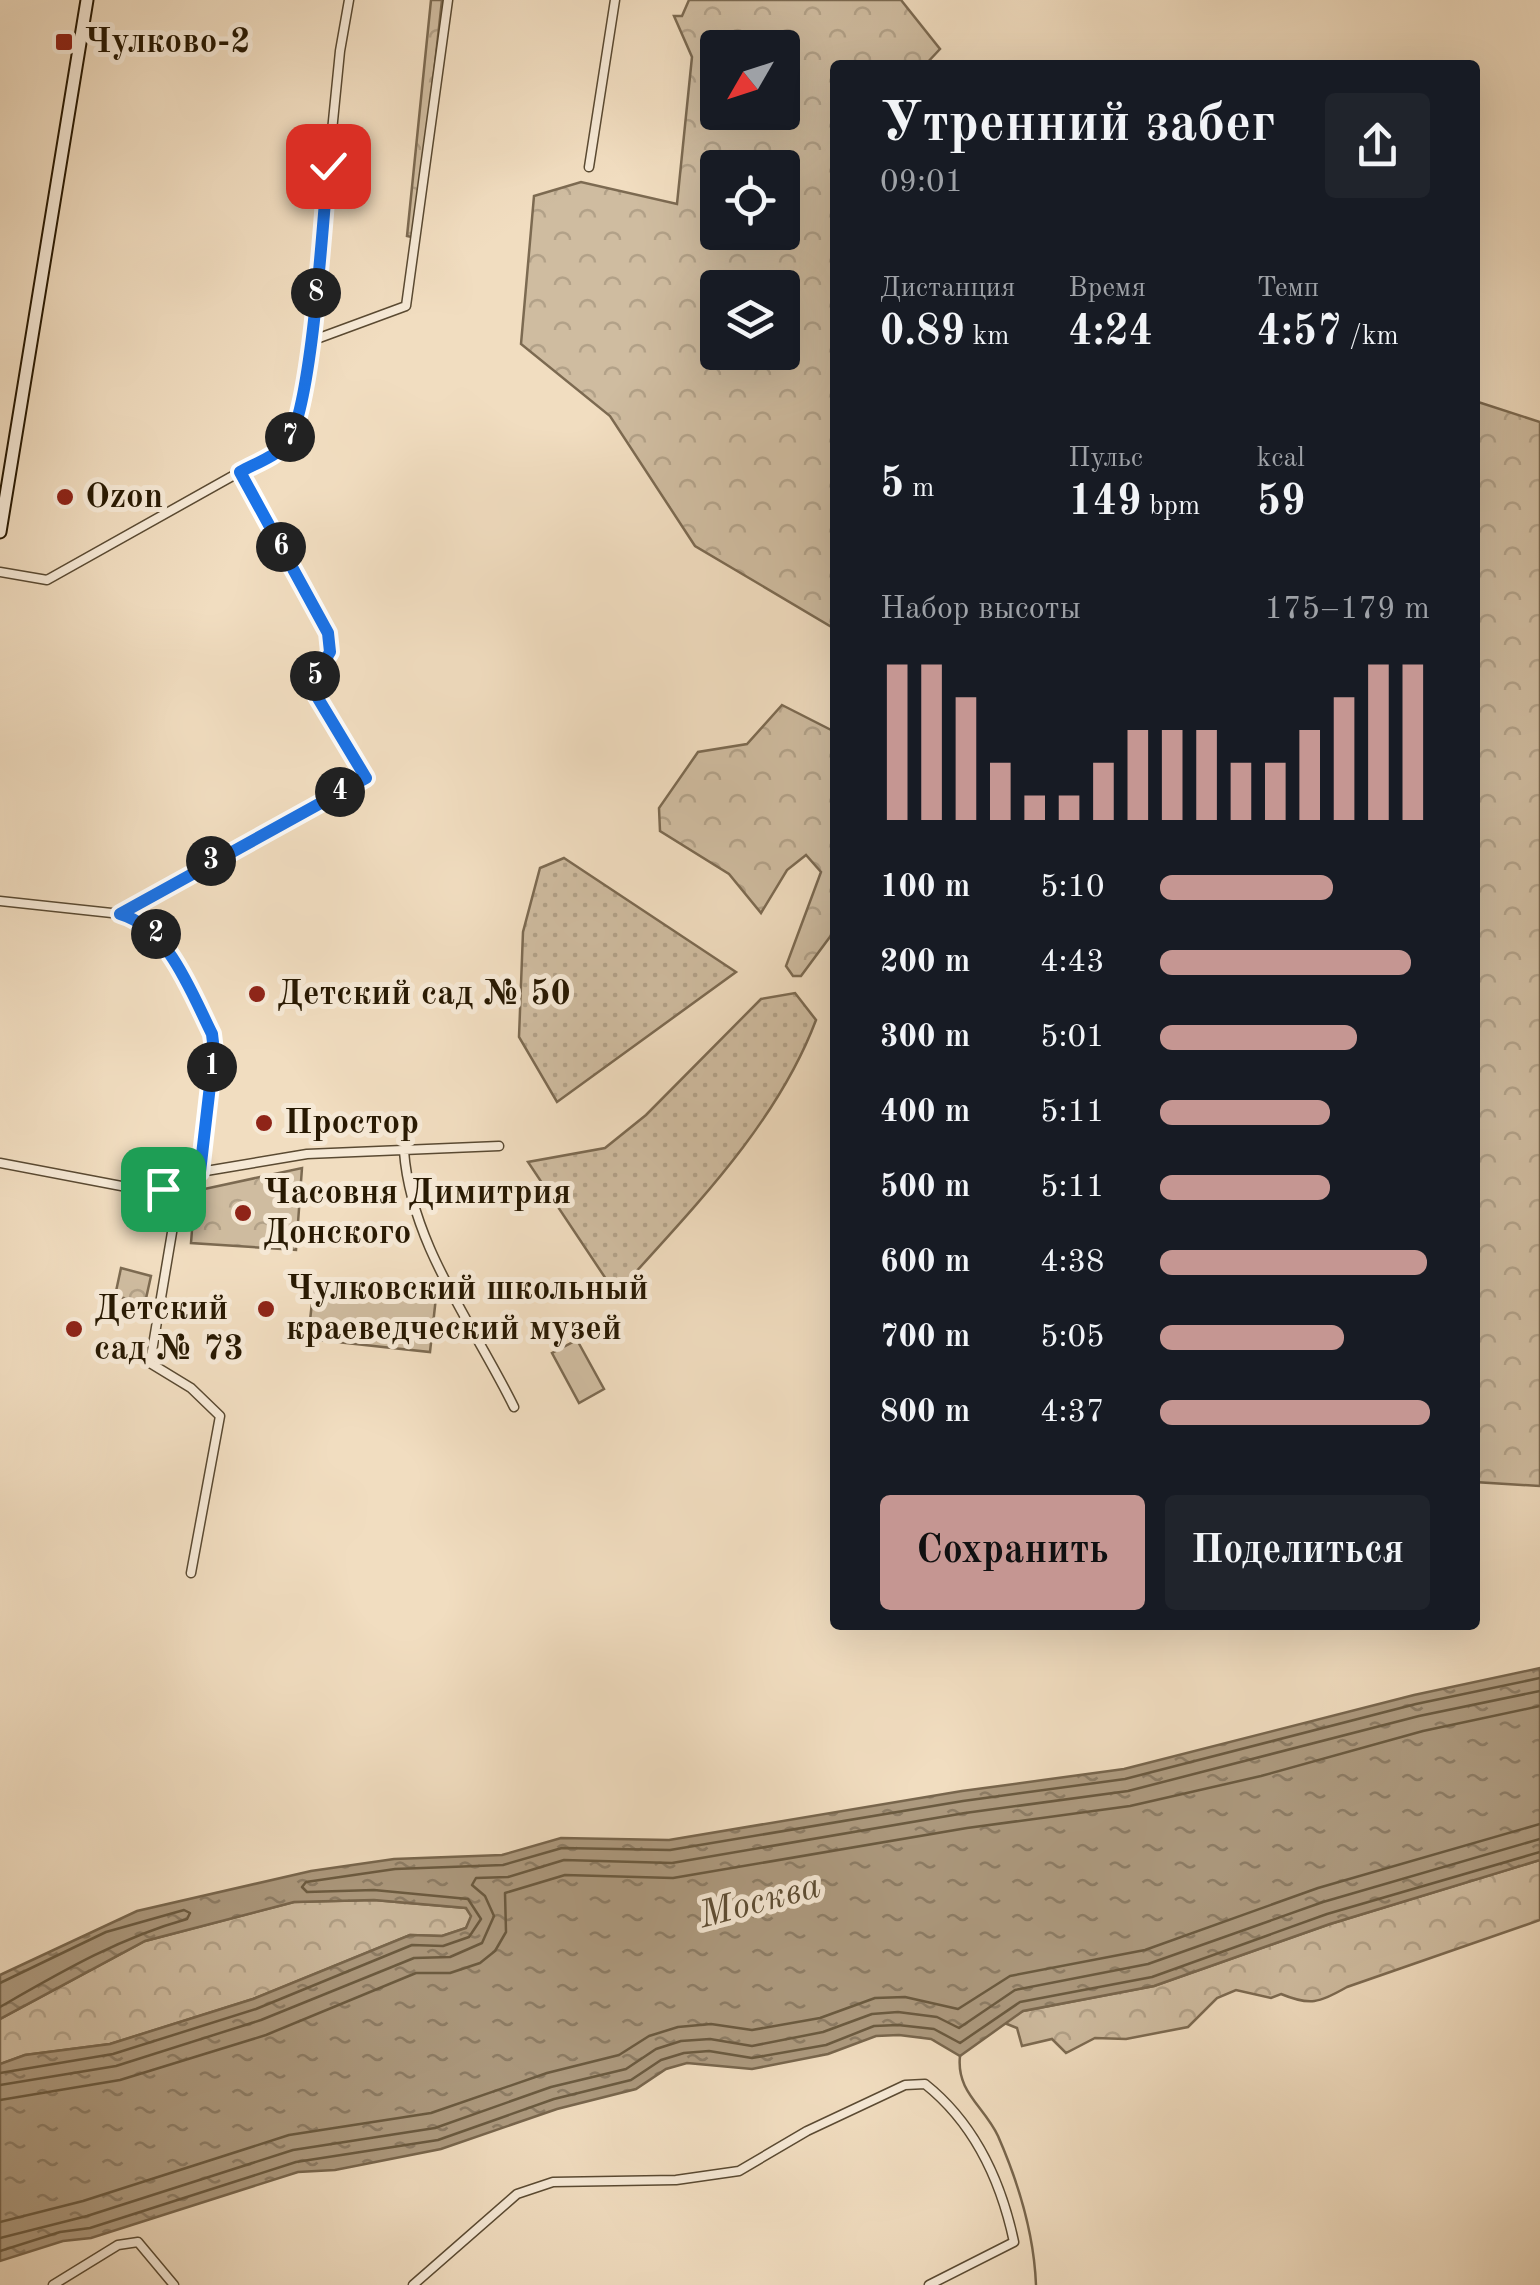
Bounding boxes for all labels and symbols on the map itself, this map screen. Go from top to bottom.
place label: Чулково-2 [84,25,251,60]
north arrow [700,30,800,130]
marker: Чулково-2 [53,31,75,53]
pin [286,124,371,209]
pin: 8 [291,268,341,318]
pin: 7 [265,412,315,462]
place label: Ozon [85,480,163,515]
marker: Ozon [54,486,76,508]
pin: 6 [256,522,306,572]
pin: 5 [290,651,340,701]
pin: 4 [315,767,365,817]
pin: 3 [186,836,236,886]
pin: 2 [131,909,181,959]
place label: Детский сад № 50 [277,977,571,1012]
marker: Детский сад № 50 [246,983,268,1005]
pin: 1 [187,1042,237,1092]
place label: Простор [284,1106,419,1141]
marker: Простор [253,1112,275,1134]
pin [121,1147,206,1232]
place label: Часовня Димитрия Донского [263,1176,571,1251]
marker: Часовня Димитрия Донского [232,1202,254,1224]
place label: Чулковский школьный краеведческий музей [286,1272,648,1347]
place label: Детский сад № 73 [94,1292,244,1367]
marker: Чулковский школьный краеведческий музей [255,1298,277,1320]
marker: Детский сад № 73 [63,1318,85,1340]
water label: Москва [694,1867,825,1937]

